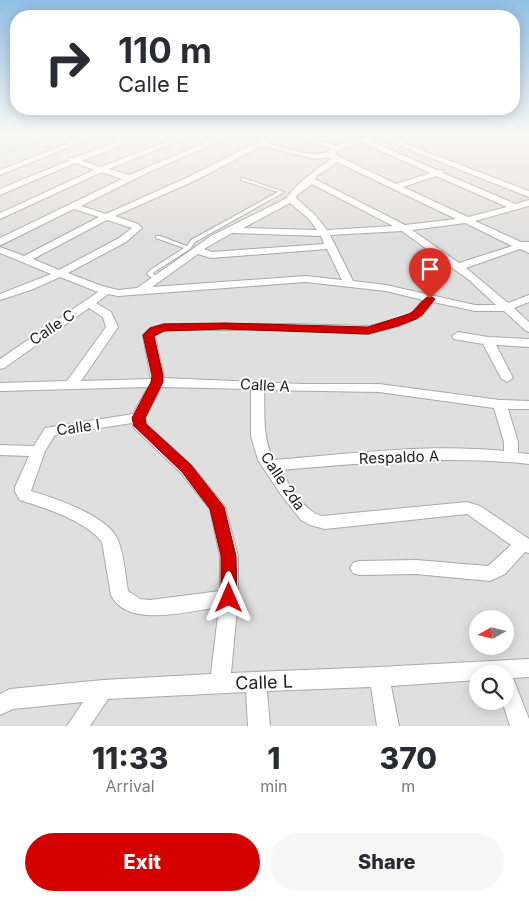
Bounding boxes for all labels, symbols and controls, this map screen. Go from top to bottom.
text: 110 m [118,29,212,71]
icon: right [35,30,100,95]
text: Calle E [118,71,189,97]
pin [409,248,451,299]
icon: arrive [416,255,444,283]
street label: Calle C [26,305,78,349]
street label: Calle A [240,374,290,396]
street label: Calle I [55,415,101,439]
street label: Respaldo A [359,446,439,468]
street label: Calle 2da [257,448,309,514]
position arrow [202,571,254,623]
north arrow [469,610,514,655]
map controls [469,610,514,710]
button: search [469,665,514,710]
street label: Calle L [235,670,293,694]
text: 11:33 [92,740,168,776]
text: 1 [267,740,281,776]
text: 370 [379,740,437,776]
text: Arrival [105,776,155,796]
text: min [260,776,288,796]
text: m [401,776,415,796]
button: Exit [25,833,260,891]
button: Share [270,833,504,891]

